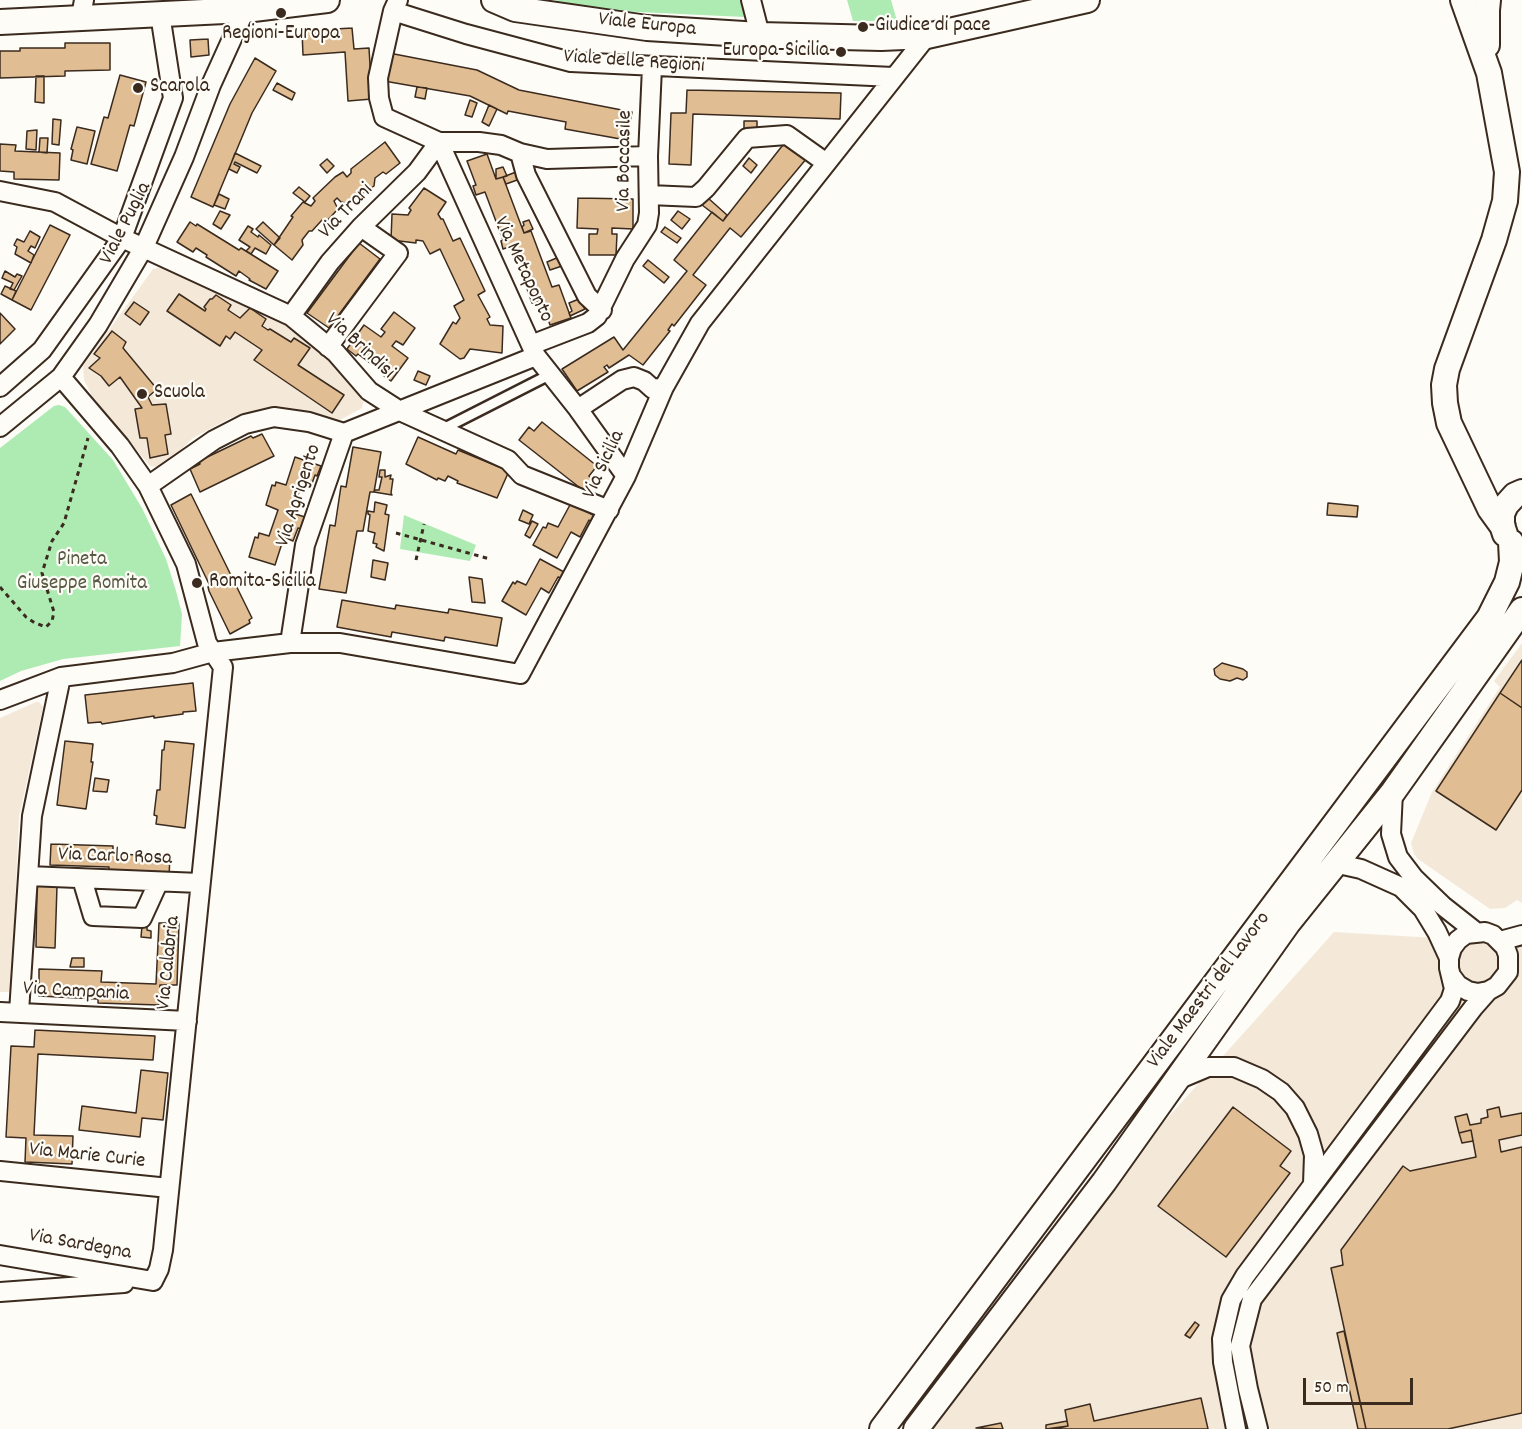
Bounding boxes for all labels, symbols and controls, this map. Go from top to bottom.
marker: Regioni-Europa [274,6,288,20]
street label: Viale Europa [597,8,697,44]
place label: Giudice di pace [875,14,990,40]
marker: Giudice di pace [856,20,870,34]
place label: Regioni-Europa [222,22,340,48]
place label: Europa-Sicilia [722,39,829,65]
street label: Viale delle Regioni [563,45,705,81]
marker: Europa-Sicilia [834,45,848,59]
place label: Scarola [150,75,210,101]
marker: Scarola [131,81,145,95]
street label: Via Boccasile [613,110,639,212]
street label: Viale Puglia [95,178,159,270]
street label: Via Trani [314,179,380,245]
street label: Via Metaponto [487,213,557,327]
street label: Via Brindisi [319,308,399,386]
place label: Scuola [154,381,205,407]
marker: Scuola [135,387,149,401]
street label: Via Sicilia [578,427,632,503]
street label: Via Agrigento [272,442,328,550]
park label: Pineta Giuseppe Romita [17,548,147,598]
place label: Romita-Sicilia [209,570,316,596]
marker: Romita-Sicilia [190,576,204,590]
street label: Via Carlo Rosa [58,843,172,873]
street label: Viale Maestri del Lavoro [1143,908,1277,1074]
street label: Via Calabria [153,915,187,1011]
street label: Via Campania [22,978,130,1008]
street label: Via Marie Curie [28,1138,146,1176]
street label: Via Sardegna [27,1225,133,1267]
scale bar [1306,1366,1416,1404]
text: 50 m [1314,1376,1349,1401]

